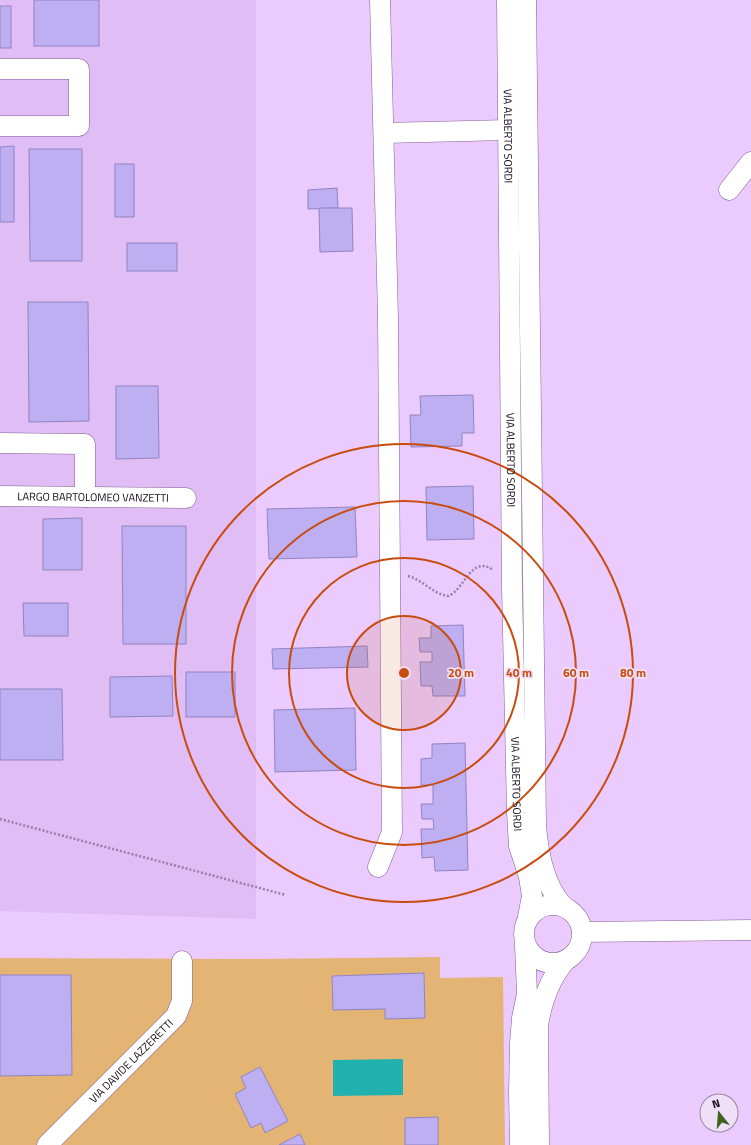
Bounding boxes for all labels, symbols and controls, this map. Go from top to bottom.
street label: VIA ALBERTO SORDI [500,89,517,183]
street label: VIA ALBERTO SORDI [503,413,519,507]
street label: LARGO BARTOLOMEO VANZETTI [17,488,169,506]
text: 20 m [448,663,474,682]
text: 40 m [506,663,532,682]
text: 60 m [563,663,589,682]
text: 80 m [620,663,646,682]
centre of rings [397,666,411,680]
street label: VIA ALBERTO SORDI [507,736,526,832]
street label: VIA DAVIDE LAZZERETTI [86,1015,177,1106]
north arrow [699,1093,739,1133]
text: N [710,1095,722,1112]

